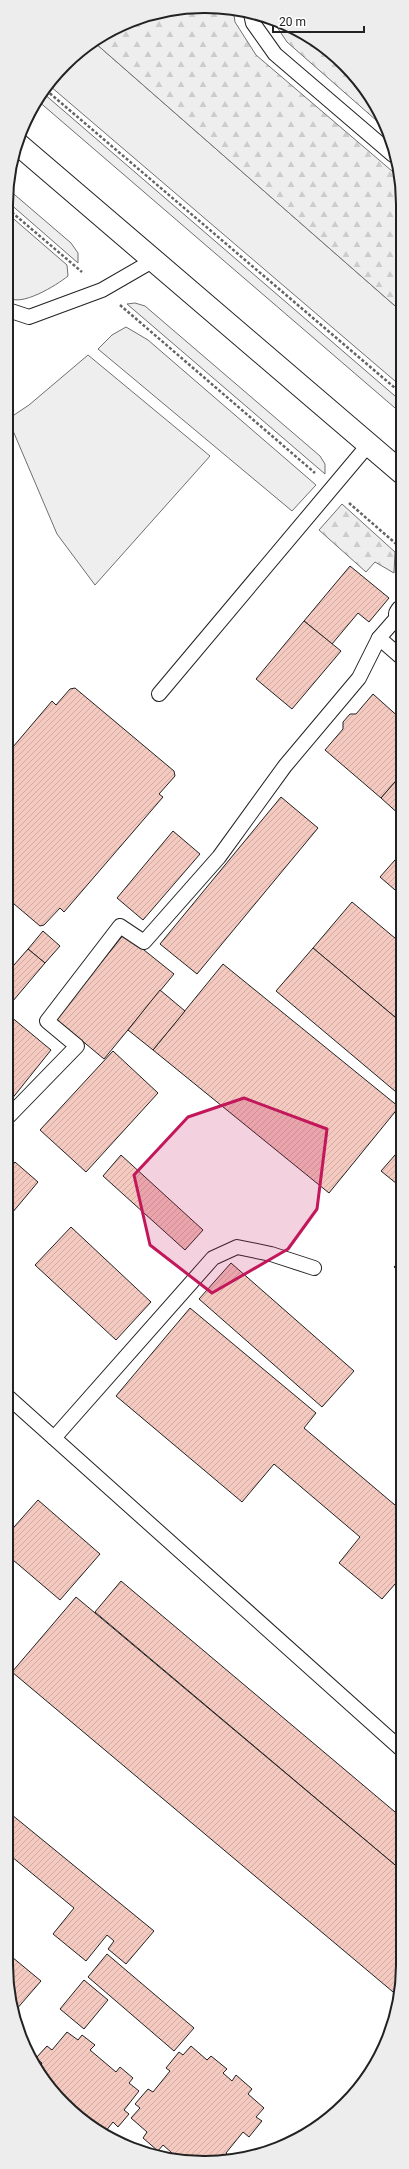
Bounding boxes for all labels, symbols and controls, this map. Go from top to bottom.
scale bar [273,8,364,34]
text: 20 m [279,15,306,29]

